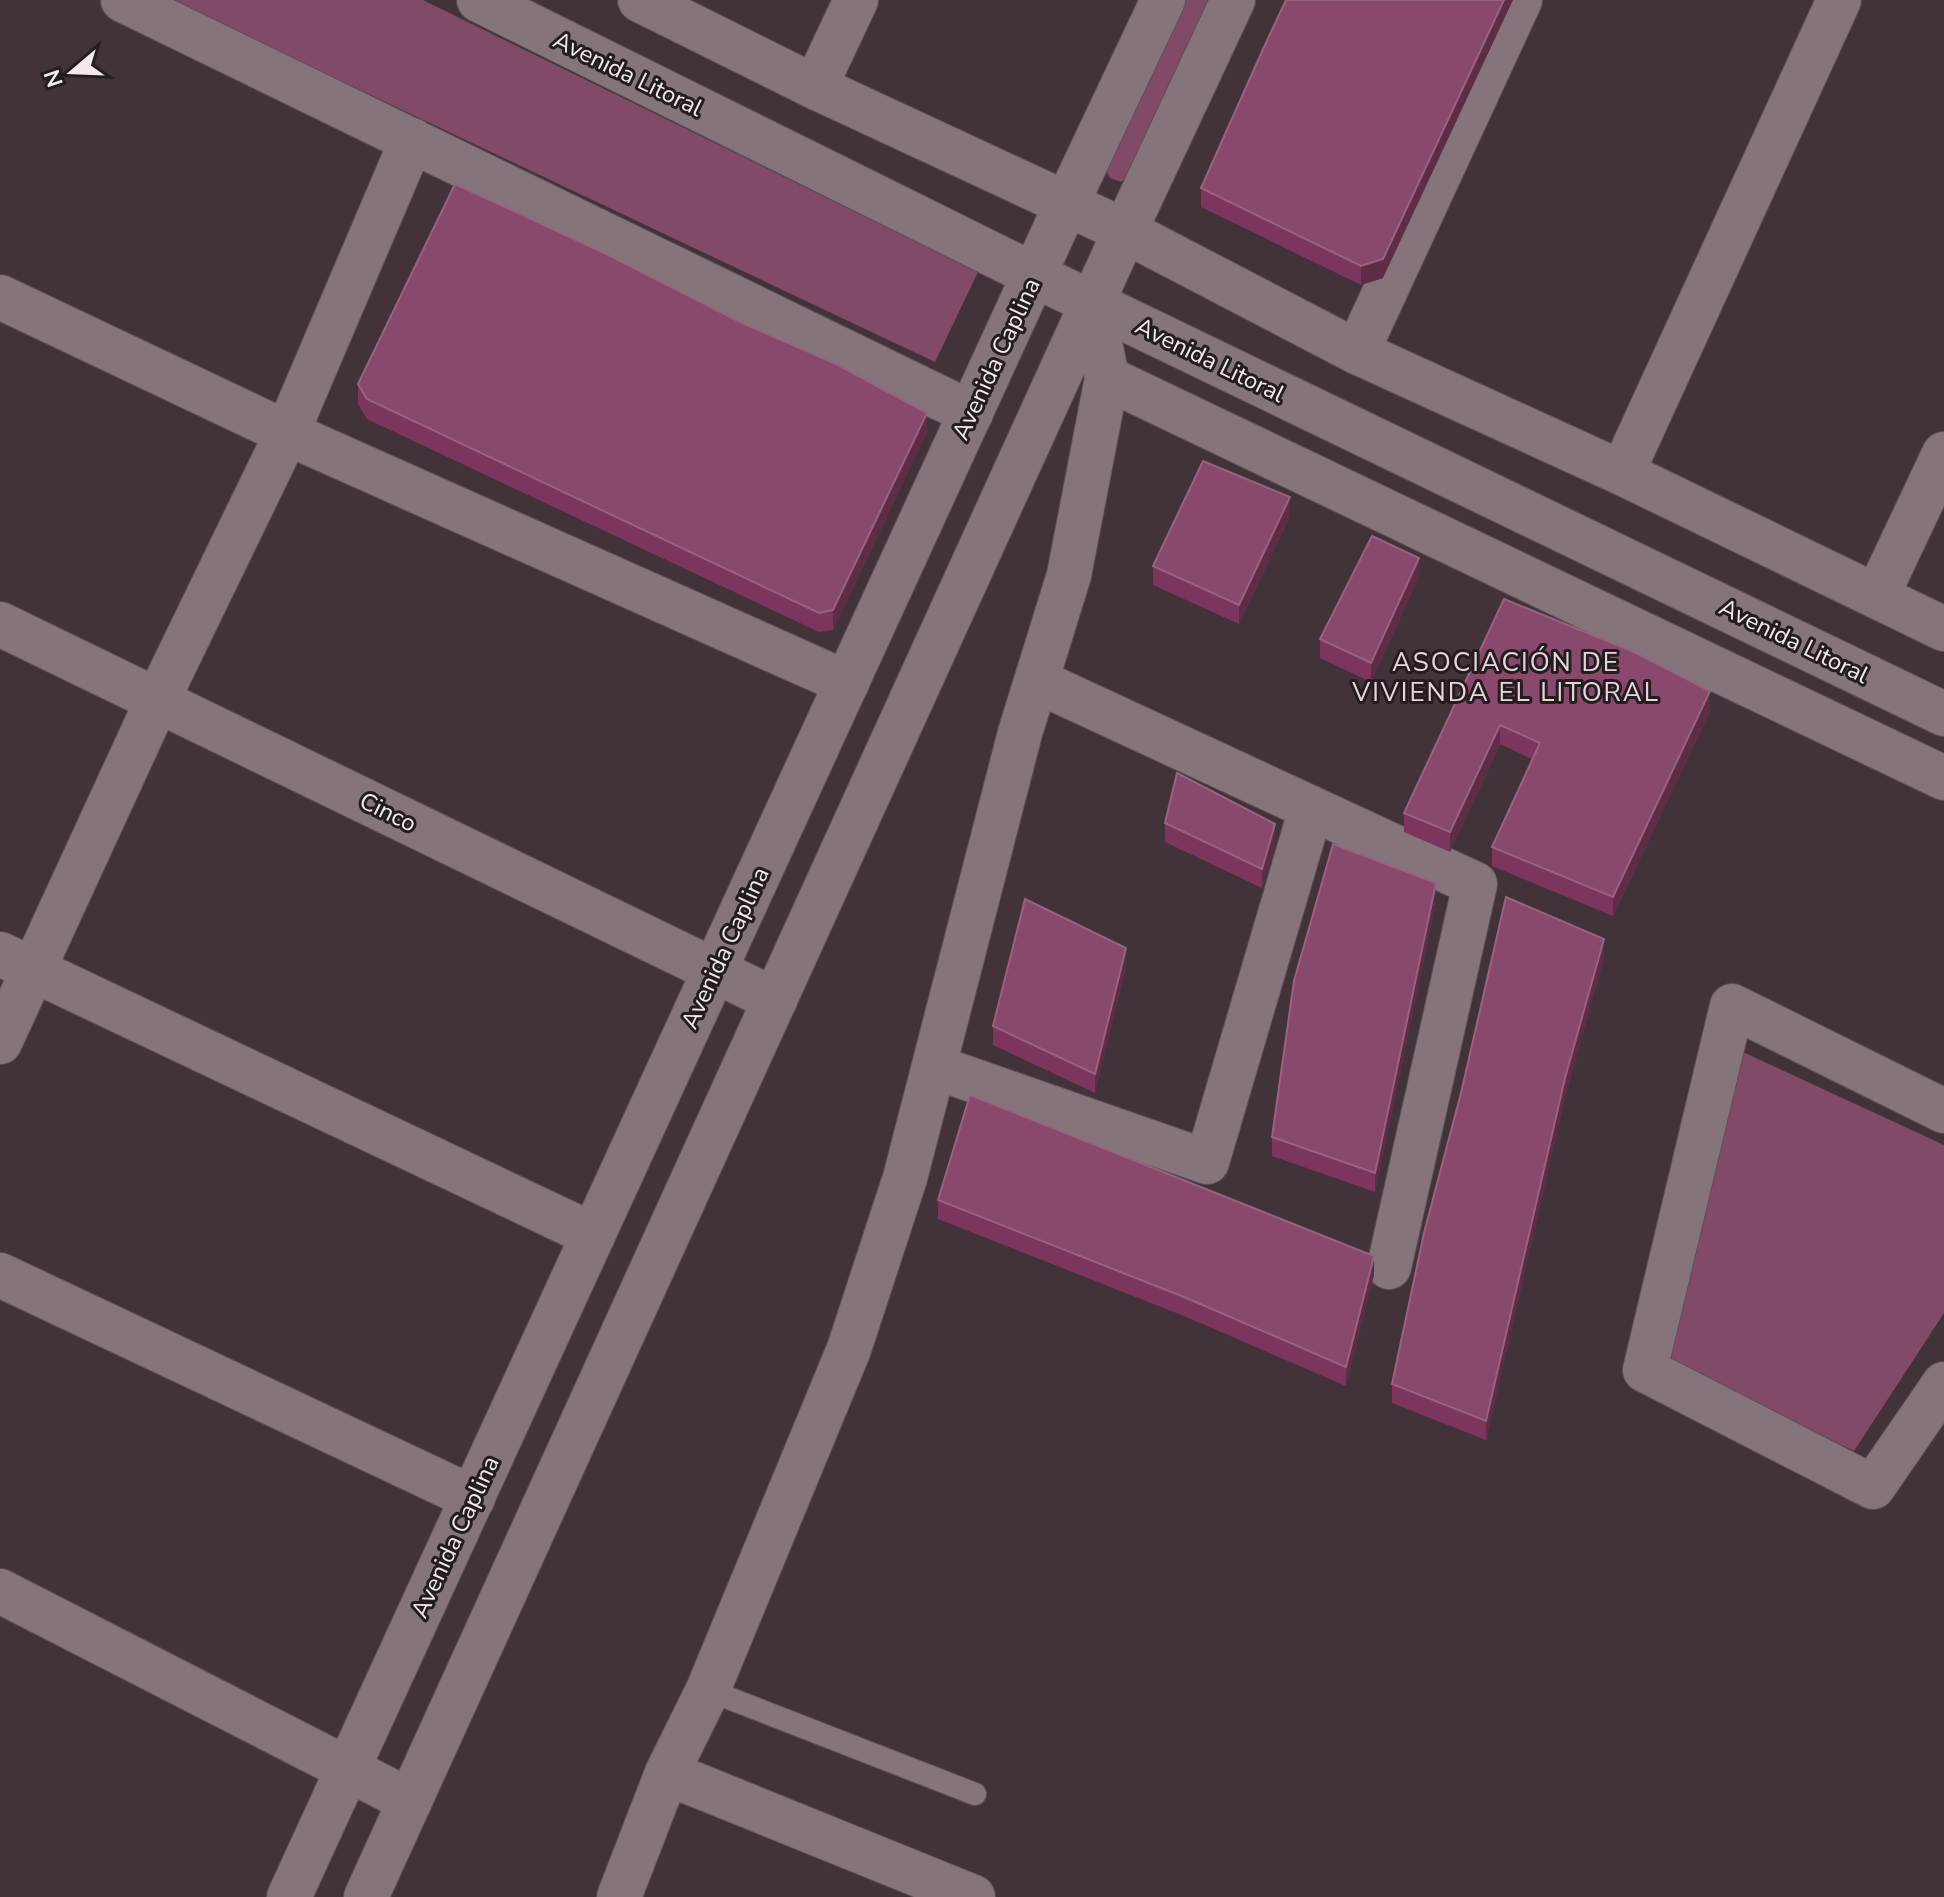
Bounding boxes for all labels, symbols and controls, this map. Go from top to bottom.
street label: Avenida Litoral [548,24,708,124]
north arrow [32,32,112,112]
text: N [37,66,71,91]
street label: Avenida Caplina [944,273,1048,445]
street label: Avenida Litoral [1130,310,1290,410]
street label: Avenida Litoral [1714,591,1874,691]
district label: ASOCIACIÓN DE VIVIENDA EL LITORAL [1351,645,1660,710]
street label: Cinco [354,785,422,839]
street label: Avenida Caplina [673,862,777,1034]
street label: Avenida Caplina [403,1451,507,1623]

